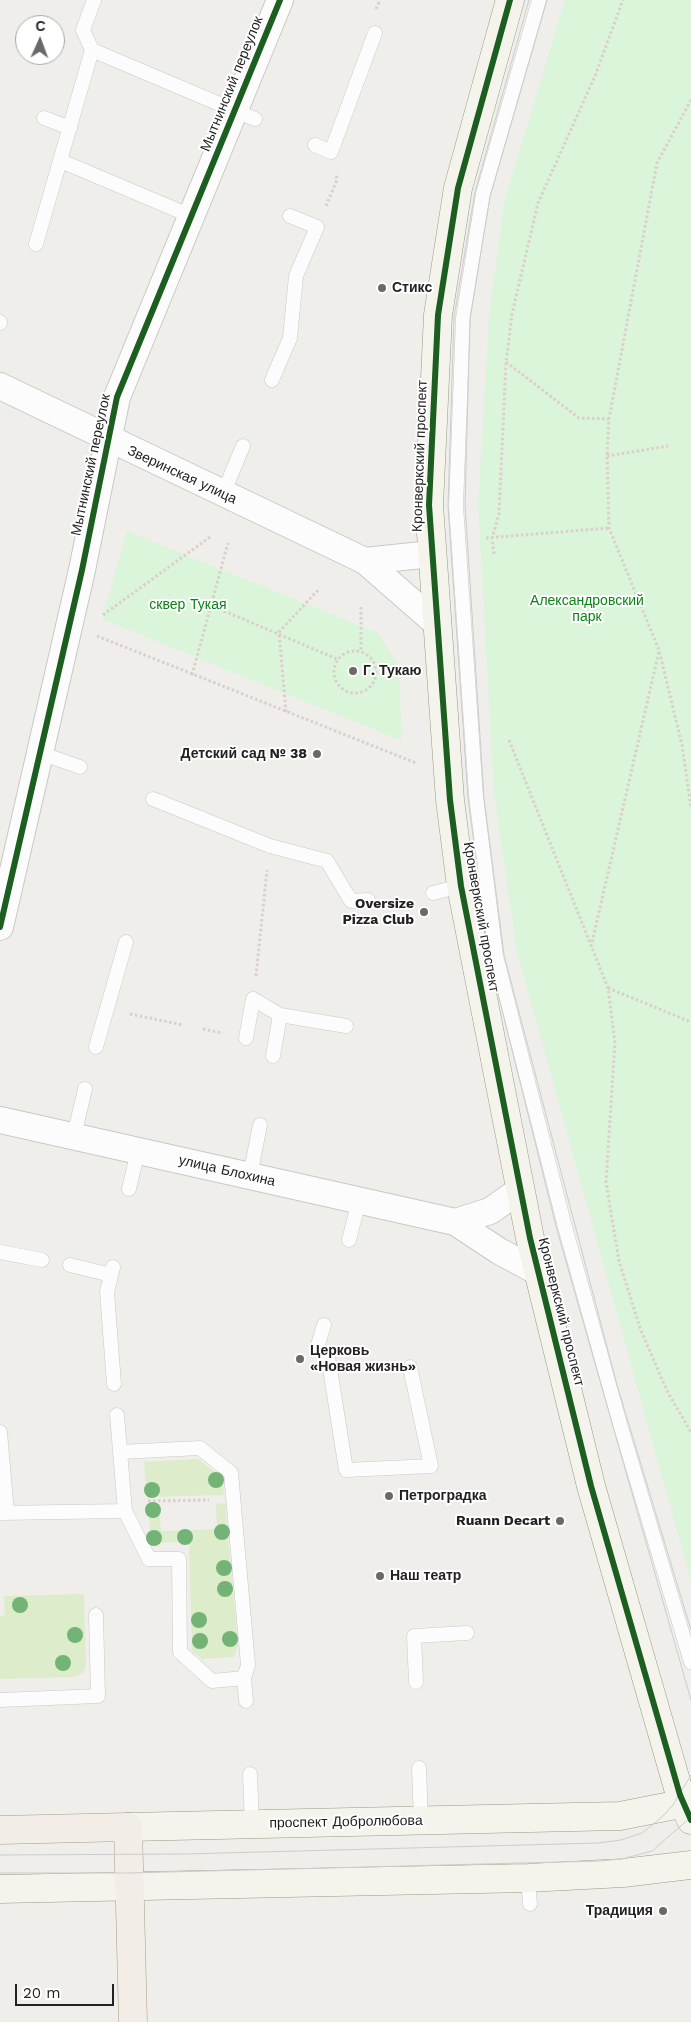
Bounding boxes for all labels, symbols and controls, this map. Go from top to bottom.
street label: Мытнинский переулок [197,14,267,154]
north arrow [15,15,65,65]
text: С [35,18,46,34]
place label: Стикс [392,280,432,296]
marker: Стикс [376,282,388,294]
street label: Кронверкский проспект [409,380,431,532]
street label: Мытнинский переулок [68,392,114,538]
street label: Зверинская улица [125,442,239,508]
park label: Александровский парк [530,593,644,626]
park label: сквер Тукая [149,597,227,613]
place label: Г. Тукаю [363,663,422,679]
marker: Г. Тукаю [347,665,359,677]
place label: Детский сад № 38 [181,746,307,762]
marker: Детский сад № 38 [311,748,323,760]
street label: Кронверкский проспект [460,841,502,993]
place label: Oversize Pizza Club [342,896,414,929]
marker: Oversize Pizza Club [418,906,430,918]
street label: улица Блохина [177,1152,277,1190]
street label: Кронверкский проспект [534,1236,588,1388]
place label: Церковь «Новая жизнь» [310,1343,416,1375]
marker: Церковь «Новая жизнь» [294,1353,306,1365]
place label: Петроградка [399,1488,486,1504]
marker: Петроградка [383,1490,395,1502]
place label: Ruann Decart [456,1513,550,1529]
marker: Ruann Decart [554,1515,566,1527]
place label: Наш театр [390,1568,461,1584]
marker: Наш театр [374,1570,386,1582]
street label: проспект Добролюбова [269,1812,423,1832]
place label: Традиция [586,1903,653,1919]
marker: Традиция [657,1905,669,1917]
scale bar [18,1974,116,2006]
text: 20 m [23,1984,61,2002]

